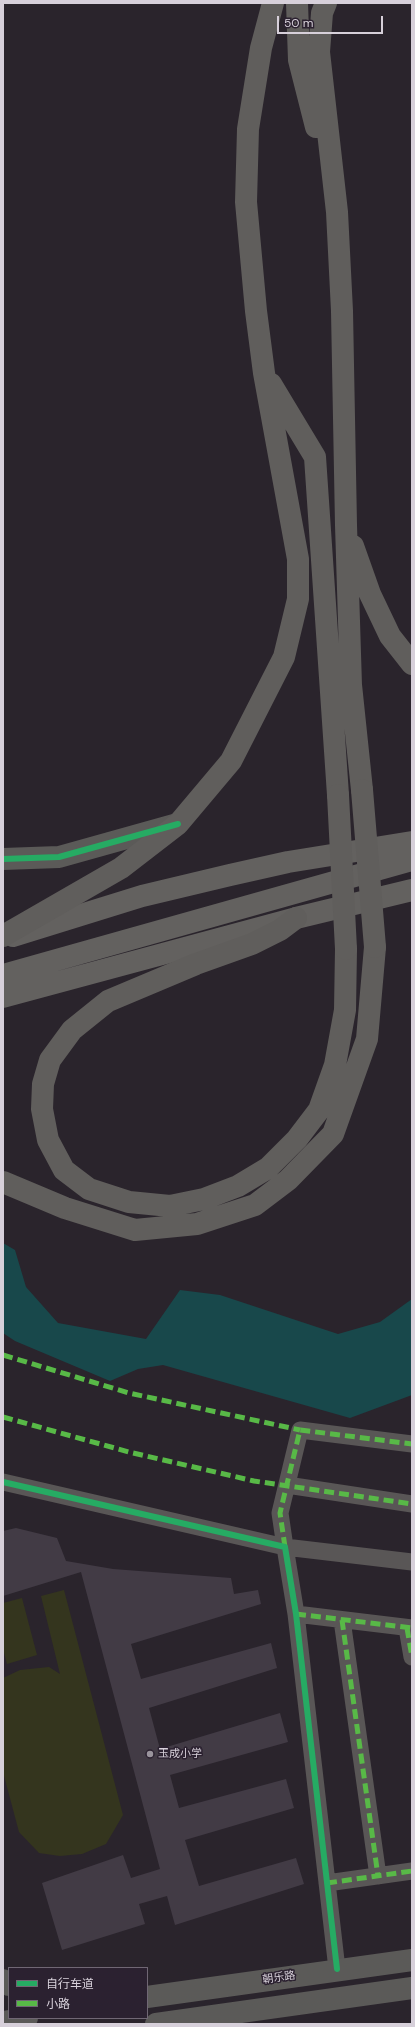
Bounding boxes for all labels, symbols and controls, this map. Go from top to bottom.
scale bar [279,8,385,34]
text: 50 m [284,15,313,31]
place label: 玉成小学 [158,1747,202,1761]
marker: 玉成小学 [145,1749,155,1759]
legend [8,1967,148,2019]
street label: 朝乐路 [262,1969,296,1987]
text: 自行车道 [46,1976,94,1992]
text: 小路 [46,1996,70,2012]

